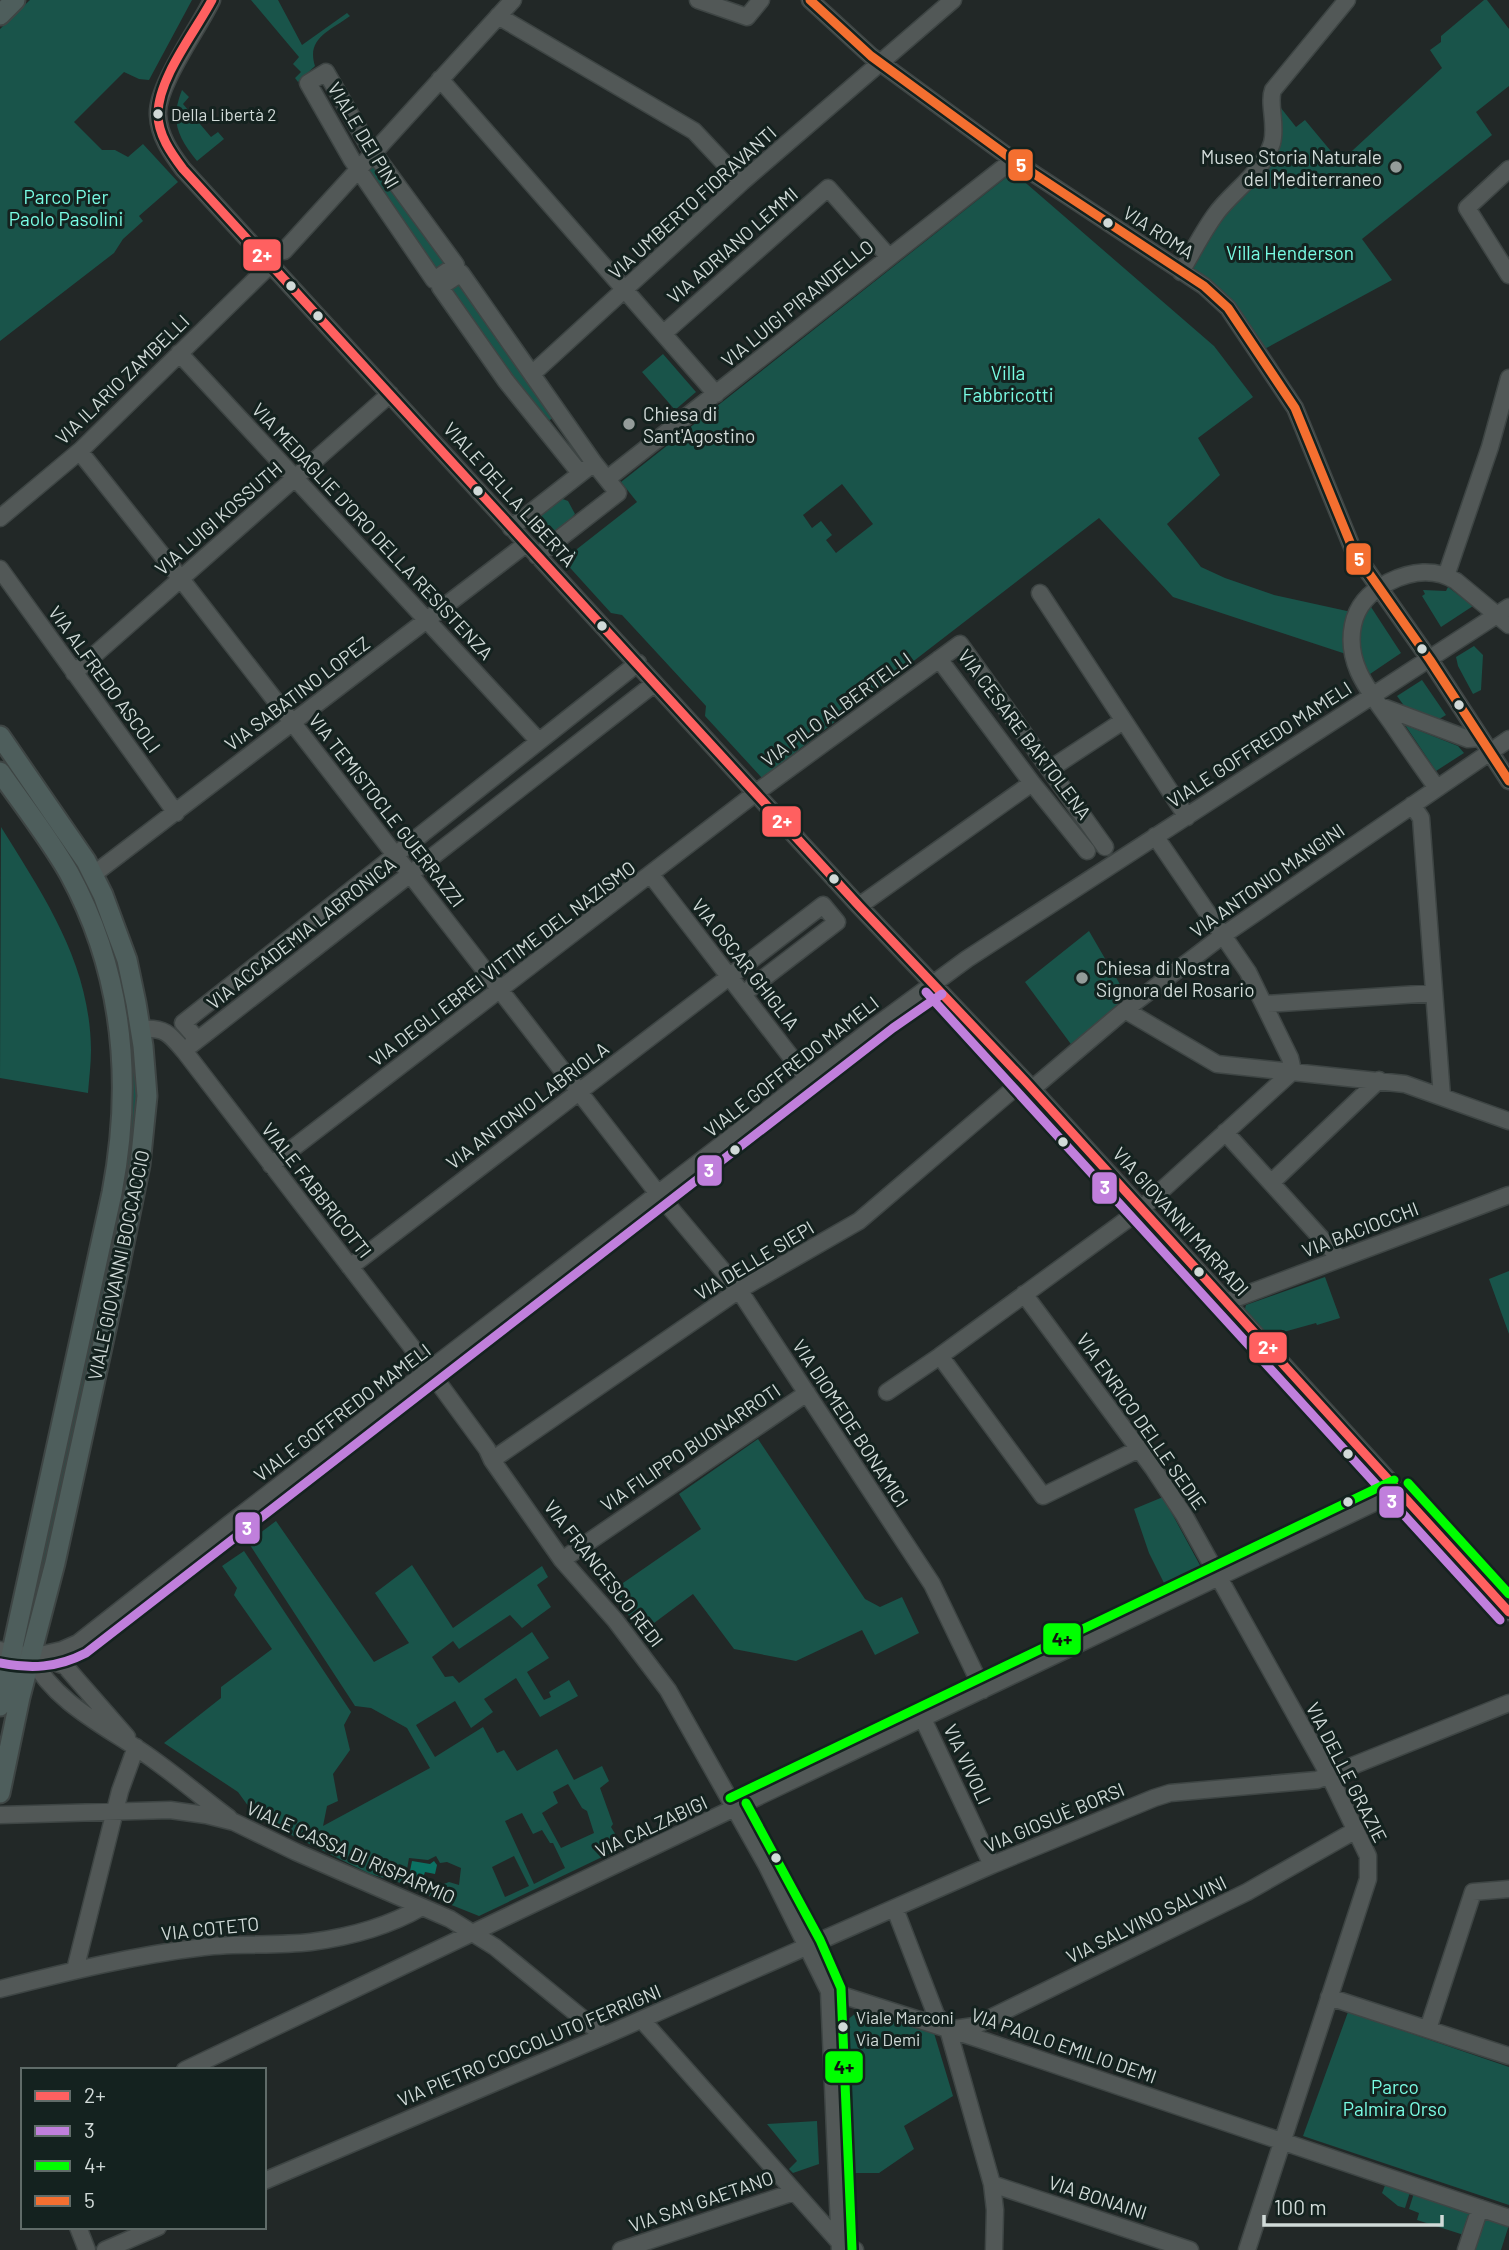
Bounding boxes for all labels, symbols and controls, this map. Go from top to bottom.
street label: VIALE DEI PINI [323,78,405,192]
place label: Della Libertà 2 [171,104,277,124]
marker: Della Libertà 2 [151,107,165,121]
street label: VIA UMBERTO FIORAVANTI [603,121,781,283]
place label: Museo Storia Naturale del Mediterraneo [1201,145,1382,190]
line badge: 5 [1007,148,1034,182]
text: 5 [1016,153,1026,176]
marker: Museo Storia Naturale del Mediterraneo [1388,159,1404,175]
street label: VIA ADRIANO LEMMI [662,182,802,308]
park label: Parco Pier Paolo Pasolini [9,185,123,230]
street label: VIA ROMA [1119,201,1199,263]
unlabelled marker [1101,216,1115,230]
street label: VIA LUIGI PIRANDELLO [716,235,878,371]
line badge: 2+ [242,238,282,272]
park label: Villa Henderson [1226,241,1354,264]
text: 2+ [252,243,272,266]
unlabelled marker [284,279,298,293]
street label: VIA ILARIO ZAMBELLI [50,309,194,449]
unlabelled marker [311,309,325,323]
park label: Villa Fabbricotti [962,361,1054,406]
street label: VIA MEDAGLIE D'ORO DELLA RESISTENZA [248,398,498,664]
place label: Chiesa di Sant'Agostino [643,402,755,447]
marker: Chiesa di Sant'Agostino [621,416,637,432]
street label: VIALE DELLA LIBERTÀ [439,417,581,571]
street label: VIA LUIGI KOSSUTH [150,457,286,579]
unlabelled marker [471,484,485,498]
line badge: 5 [1345,542,1372,576]
text: 5 [1354,547,1364,570]
street label: VIA ALFREDO ASCOLI [44,601,166,757]
unlabelled marker [595,619,609,633]
street label: VIA SABATINO LOPEZ [220,631,374,755]
unlabelled marker [1415,642,1429,656]
street label: VIA CESARE BARTOLENA [954,644,1096,824]
street label: VIA PILO ALBERTELLI [756,647,916,771]
street label: VIALE GOFFREDO MAMELI [1163,676,1355,812]
unlabelled marker [1452,698,1466,712]
street label: VIA TEMISTOCLE GUERRAZZI [304,709,470,911]
line badge: 2+ [761,805,802,838]
text: 2+ [772,809,792,832]
street label: VIA ANTONIO MANGINI [1185,818,1349,942]
street label: VIA ACCADEMIA LABRONICA [202,852,400,1014]
street label: VIA DEGLI EBREI VITTIME DEL NAZISMO [364,855,640,1071]
unlabelled marker [827,872,841,886]
street label: VIA OSCAR GHIGLIA [687,894,805,1034]
place label: Chiesa di Nostra Signora del Rosario [1096,956,1255,1001]
marker: Chiesa di Nostra Signora del Rosario [1074,970,1090,986]
street label: VIALE GOFFREDO MAMELI [699,991,883,1141]
street label: VIA ANTONIO LABRIOLA [441,1036,613,1174]
street label: VIALE FABBRICOTTI [257,1118,377,1262]
unlabelled marker [1056,1135,1070,1149]
street label: VIA GIOVANNI MARRADI [1108,1142,1254,1300]
unlabelled marker [728,1143,742,1157]
street label: VIALE GIOVANNI BOCCACCIO [82,1148,154,1382]
line badge: 3 [696,1154,723,1187]
text: 3 [704,1158,714,1181]
line badge: 3 [1091,1171,1118,1205]
text: 3 [1100,1175,1110,1198]
street label: VIA BACIOCCHI [1299,1196,1421,1262]
street label: VIA DELLE SIEPI [690,1215,818,1305]
unlabelled marker [1192,1265,1206,1279]
street label: VIA ENRICO DELLE SEDIE [1072,1328,1212,1514]
line badge: 2+ [1248,1331,1288,1364]
street label: VIA DIOMEDE BONAMICI [788,1335,914,1511]
text: 2+ [1258,1335,1278,1358]
street label: VIALE GOFFREDO MAMELI [249,1338,435,1486]
street label: VIA FILIPPO BUONARROTI [596,1378,784,1516]
unlabelled marker [1341,1447,1355,1461]
line badge: 3 [1378,1485,1405,1519]
text: 3 [1387,1489,1397,1512]
street label: VIA FRANCESCO REDI [540,1495,668,1651]
unlabelled marker [1341,1495,1355,1509]
line badge: 3 [234,1511,261,1545]
text: 3 [242,1516,252,1539]
line badge: 4+ [1042,1622,1082,1656]
text: 4+ [1052,1627,1072,1650]
street label: VIA DELLE GRAZIE [1302,1698,1392,1846]
street label: VIA VIVOLI [939,1720,997,1808]
street label: VIA GIOSUÈ BORSI [981,1777,1127,1857]
street label: VIA CALZABIGI [591,1790,711,1862]
street label: VIALE CASSA DI RISPARMIO [243,1796,459,1908]
unlabelled marker [769,1851,783,1865]
street label: VIA SALVINO SALVINI [1062,1870,1230,1968]
street label: VIA COTETO [160,1911,260,1945]
street label: VIA PIETRO COCCOLUTO FERRIGNI [394,1979,664,2111]
street label: VIA PAOLO EMILIO DEMI [968,2002,1160,2088]
place label: Viale Marconi Via Demi [856,2007,954,2049]
marker: Viale Marconi Via Demi [836,2020,850,2034]
line badge: 4+ [824,2050,864,2084]
text: 4+ [834,2055,854,2078]
legend [21,2068,266,2229]
park label: Parco Palmira Orso [1343,2075,1447,2120]
text: 2+ [84,2082,106,2107]
text: 3 [84,2117,95,2142]
text: 4+ [84,2152,106,2177]
street label: VIA SAN GAETANO [626,2165,776,2237]
street label: VIA BONAINI [1046,2170,1150,2224]
scale bar [1264,2184,1442,2228]
text: 5 [84,2187,95,2212]
text: 100 m [1274,2194,1327,2219]

